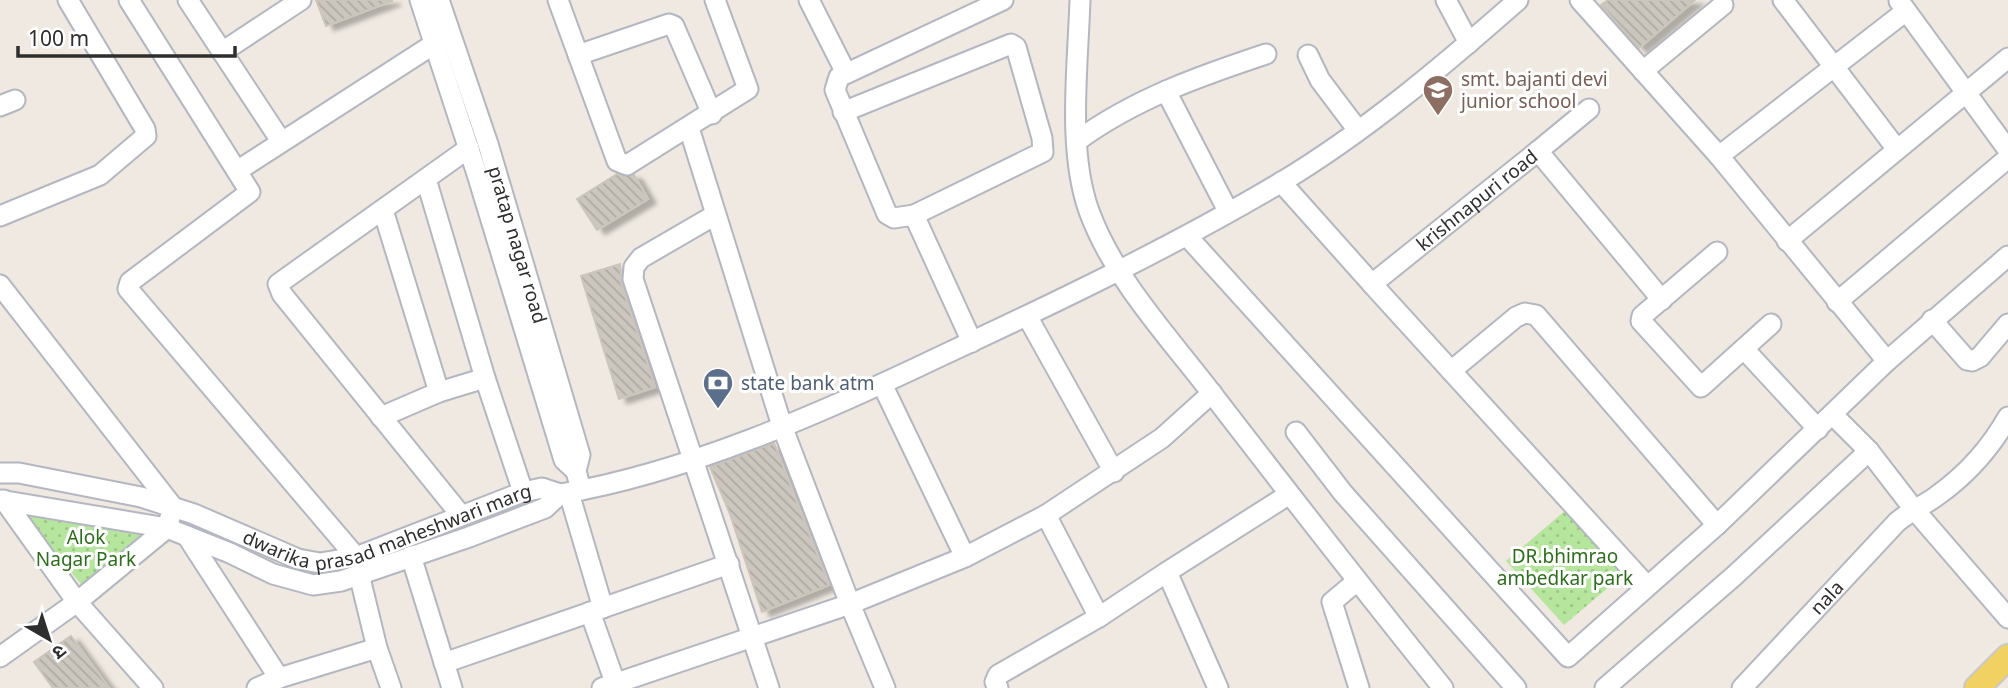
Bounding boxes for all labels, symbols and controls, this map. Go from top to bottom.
scale bar [18,14,234,58]
text: 100 m [28,24,89,52]
place label: smt. bajanti devi junior school [1459,66,1608,114]
school or university icon: smt. bajanti devi junior school [1421,73,1455,117]
street label: krishnapuri road [1411,143,1543,257]
street label: pratap nagar road [482,163,553,326]
bank icon: state bank atm [701,366,735,410]
place label: state bank atm [741,370,875,396]
street label: dwarika prasad maheshwari marg [239,478,534,577]
park label: Alok Nagar Park [36,524,136,572]
park label: DR.bhimrao ambedkar park [1497,543,1633,591]
street label: nala [1804,575,1849,620]
north arrow [14,604,84,674]
text: उ [47,639,72,666]

